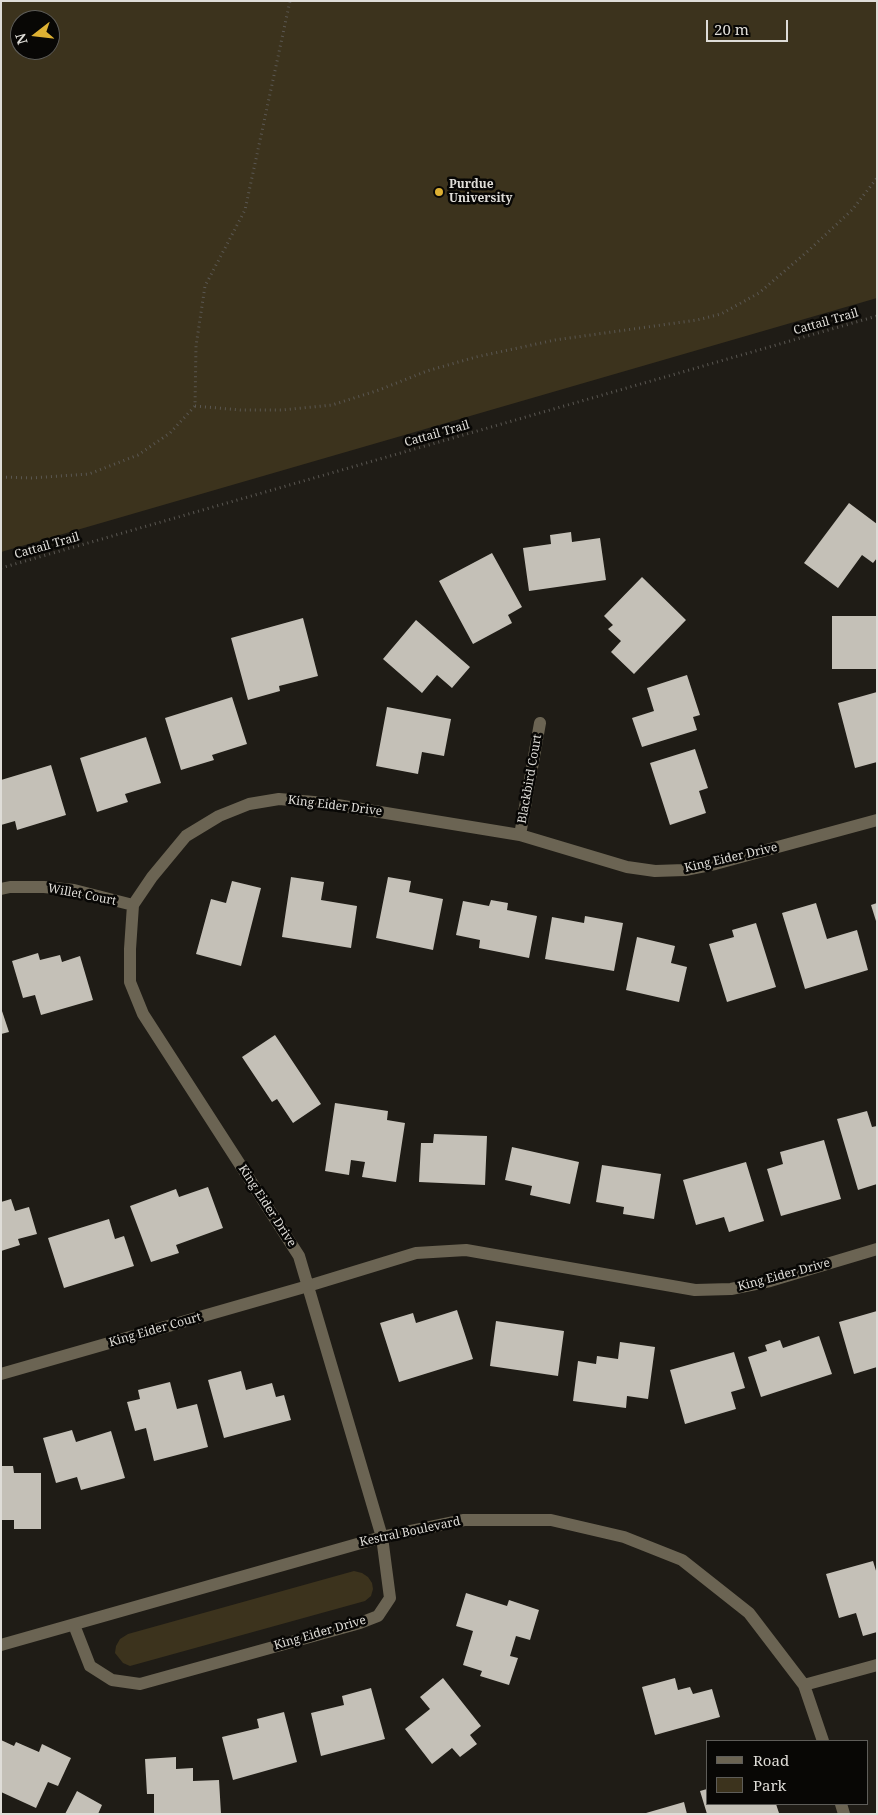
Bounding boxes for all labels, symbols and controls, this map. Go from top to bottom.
north arrow [10,10,60,60]
scale bar [708,10,790,42]
text: 20 m [714,19,749,39]
text: N [10,31,32,47]
place label: Purdue University [449,178,512,206]
marker: Purdue University [433,186,445,198]
street label: Cattail Trail [792,306,860,338]
street label: Cattail Trail [403,418,471,450]
street label: Cattail Trail [13,530,81,562]
street label: Blackbird Court [515,733,545,825]
street label: King Eider Drive [287,793,383,819]
street label: King Eider Drive [683,840,779,876]
street label: Willet Court [47,881,117,909]
street label: King Eider Drive [235,1162,299,1250]
street label: King Eider Drive [736,1256,832,1294]
street label: King Eider Court [107,1310,203,1350]
street label: Kestral Boulevard [358,1514,462,1550]
street label: King Eider Drive [272,1613,368,1653]
legend [706,1740,868,1805]
text: Road [753,1750,789,1770]
text: Park [753,1775,786,1795]

